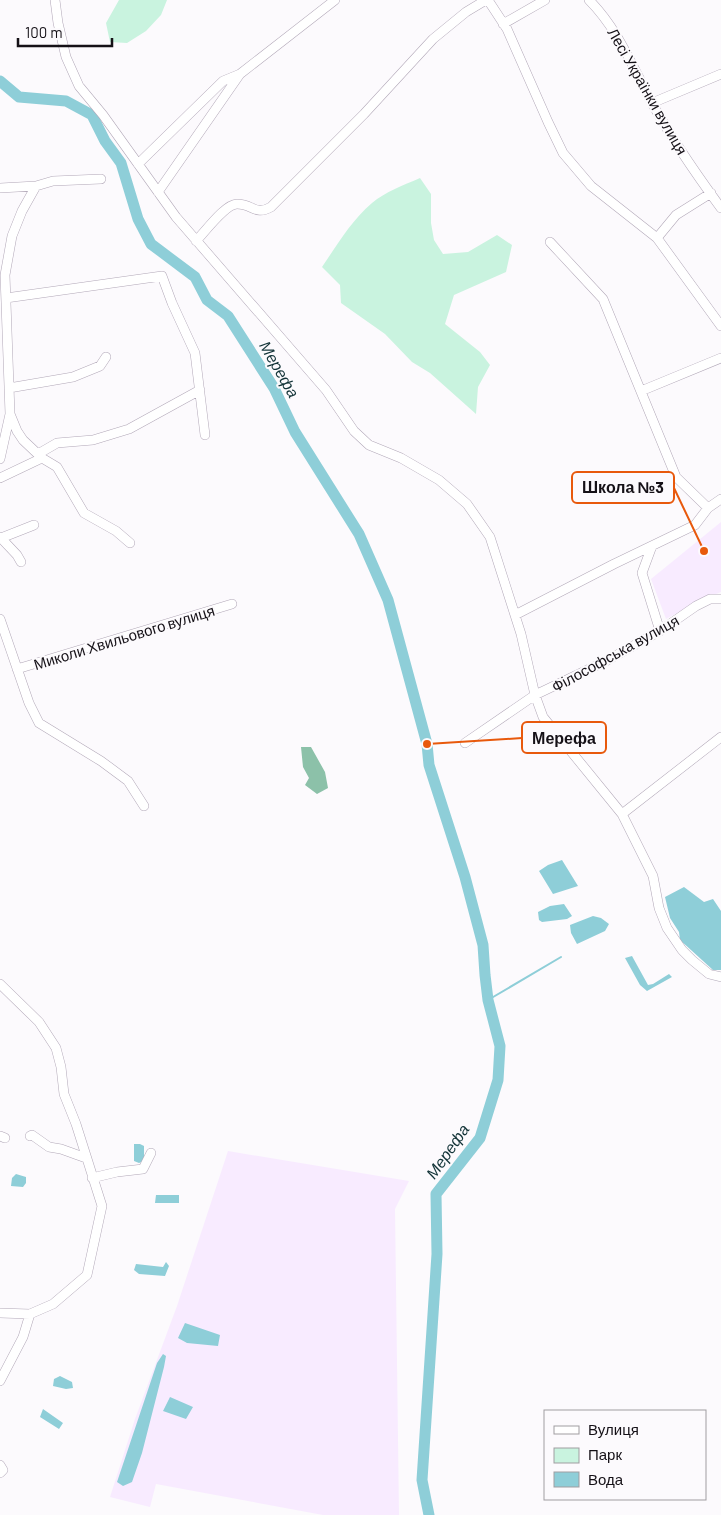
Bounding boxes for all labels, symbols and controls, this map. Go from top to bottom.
scale bar [18,15,111,47]
text: 100 m [25,23,63,41]
street label: Лесі Українки вулиця [604,25,692,157]
water label: Мерефа [256,337,304,401]
callout: Школа №3 [572,472,674,503]
text: Школа №3 [582,477,664,496]
street label: Миколи Хвильового вулиця [31,601,217,673]
street label: Філософська вулиця [548,611,682,695]
callout: Мерефа [522,722,606,753]
text: Мерефа [532,728,596,747]
water label: Мерефа [421,1120,473,1182]
legend [544,1410,706,1500]
text: Вулиця [588,1420,639,1438]
text: Парк [588,1445,622,1463]
text: Вода [588,1470,624,1488]

